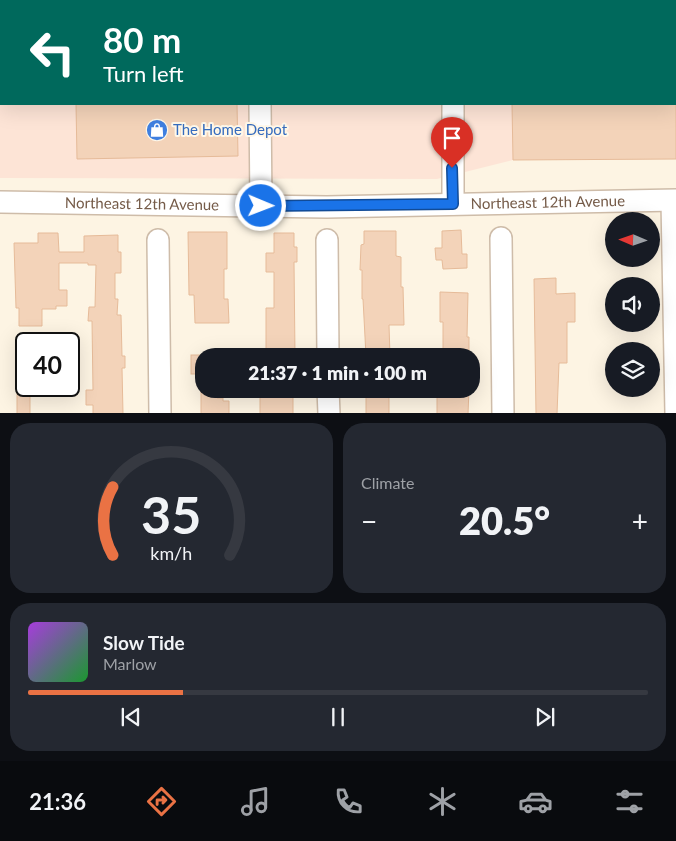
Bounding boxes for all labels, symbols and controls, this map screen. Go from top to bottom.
text: 80 m [103,18,181,60]
icon: left [20,20,85,85]
text: Turn left [103,60,184,87]
pin [431,117,473,168]
shop icon: The Home Depot [145,118,169,142]
place label: The Home Depot [173,120,288,138]
icon: arrive [438,124,466,152]
position arrow [234,179,286,231]
street label: Northeast 12th Avenue [471,191,625,212]
street label: Northeast 12th Avenue [65,193,219,213]
north arrow [605,212,660,268]
map controls [605,212,660,397]
button: sound [605,277,660,332]
speed limit sign: 40 [15,332,80,397]
button: layers [605,342,660,397]
text: 21:37 · 1 min · 100 m [248,361,427,384]
text: Climate [361,473,414,492]
text: 35 [141,483,202,545]
text: 20.5° [459,497,550,543]
text: − [361,504,377,538]
text: + [632,504,648,538]
text: km/h [151,542,192,564]
text: Slow Tide [103,631,185,654]
text: Marlow [103,654,157,673]
icon: previous [117,703,145,731]
icon: pause [324,703,352,731]
icon: next [531,703,559,731]
icon: directions [144,784,179,819]
icon: music [238,784,273,819]
icon: phone [331,784,366,819]
icon: climate [425,784,460,819]
icon: car [518,784,553,819]
icon: filters [612,784,647,819]
text: 21:36 [29,788,86,815]

